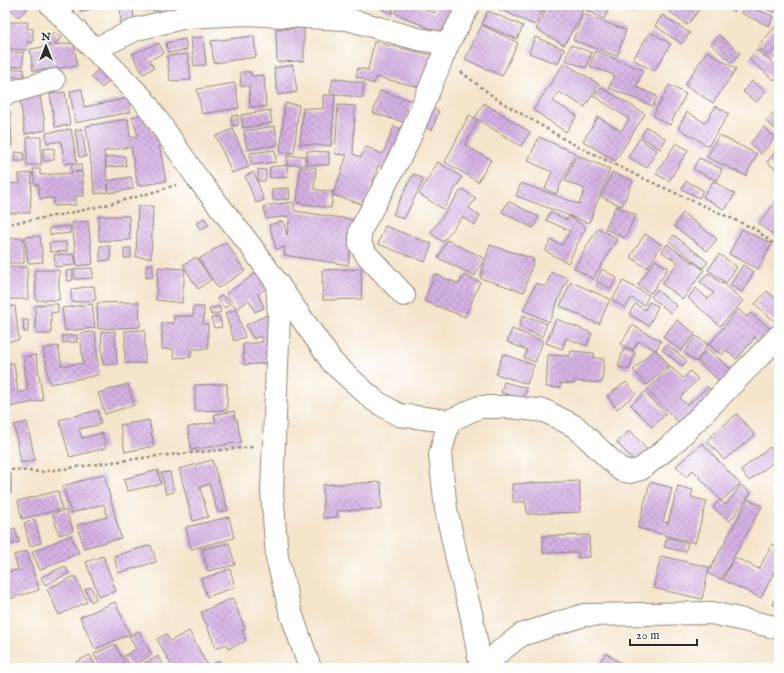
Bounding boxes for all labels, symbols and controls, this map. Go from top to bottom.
north arrow [26,26,66,66]
text: N [40,30,51,44]
scale bar [630,621,697,647]
text: 20 m [636,628,659,643]

